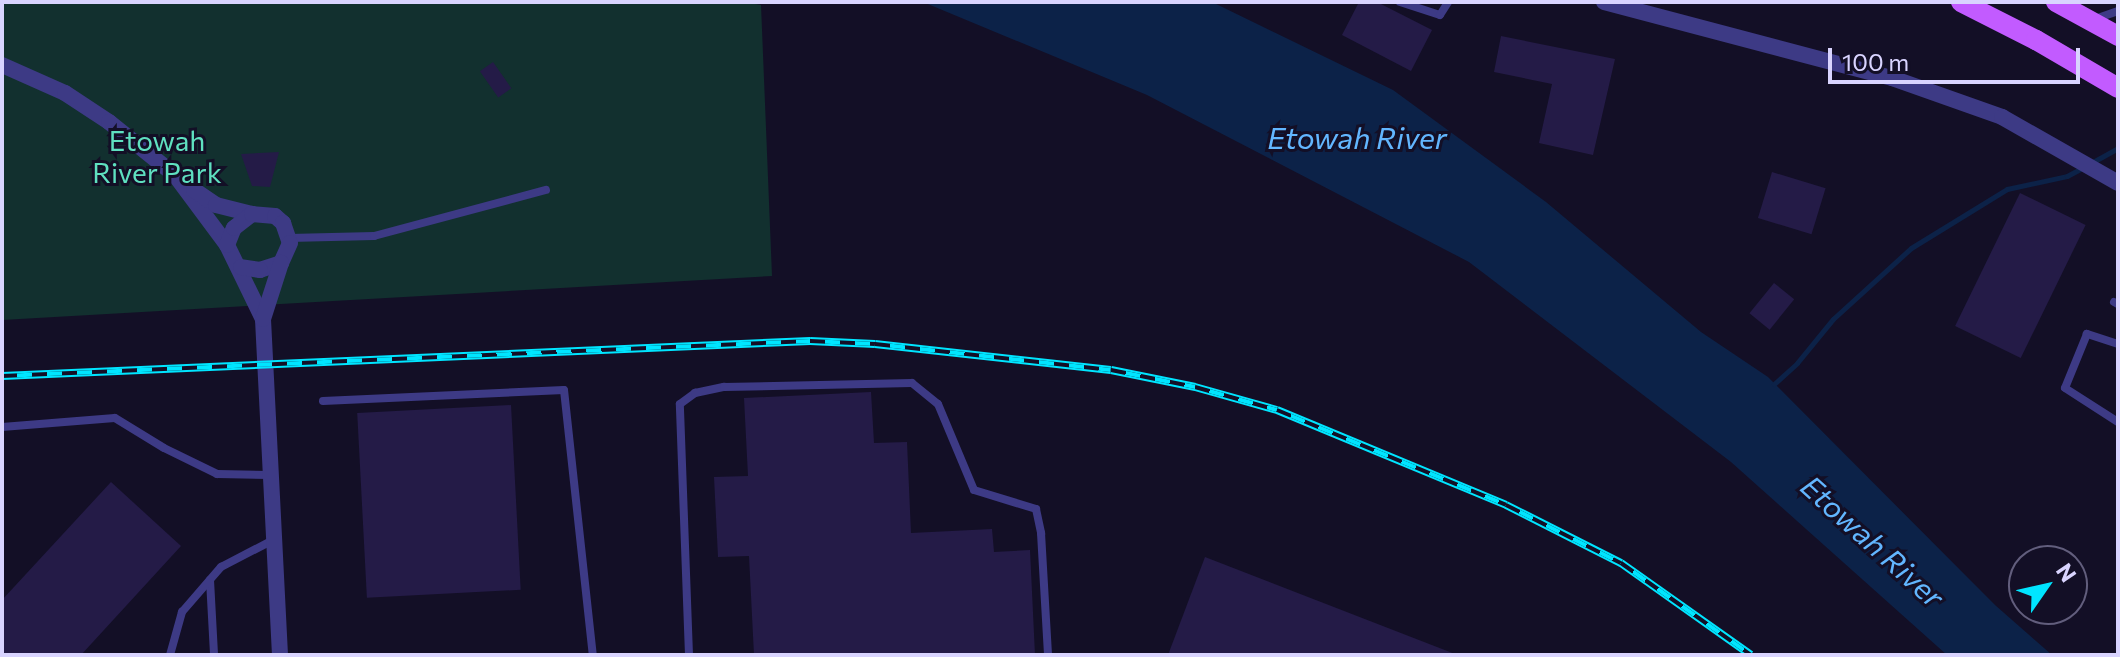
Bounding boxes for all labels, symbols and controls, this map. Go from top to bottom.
scale bar [1832,32,2084,82]
text: 100 m [1842,47,1909,76]
water label: Etowah River [1267,119,1447,155]
park label: Etowah River Park [92,123,222,189]
water label: Etowah River [1794,468,1952,614]
north arrow [2008,545,2088,625]
text: N [2051,558,2082,587]

